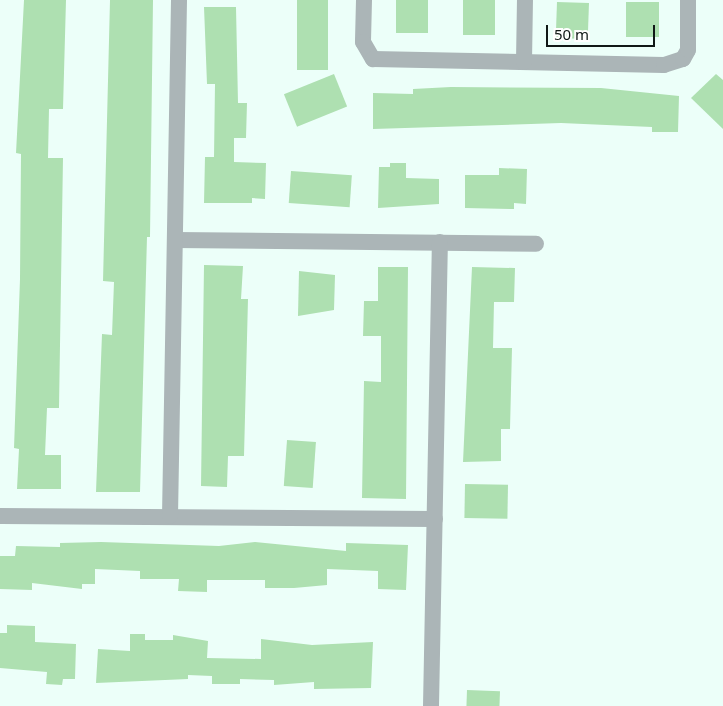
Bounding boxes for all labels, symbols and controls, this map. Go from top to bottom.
scale bar [548,15,657,47]
text: 50 m [554,24,589,44]

